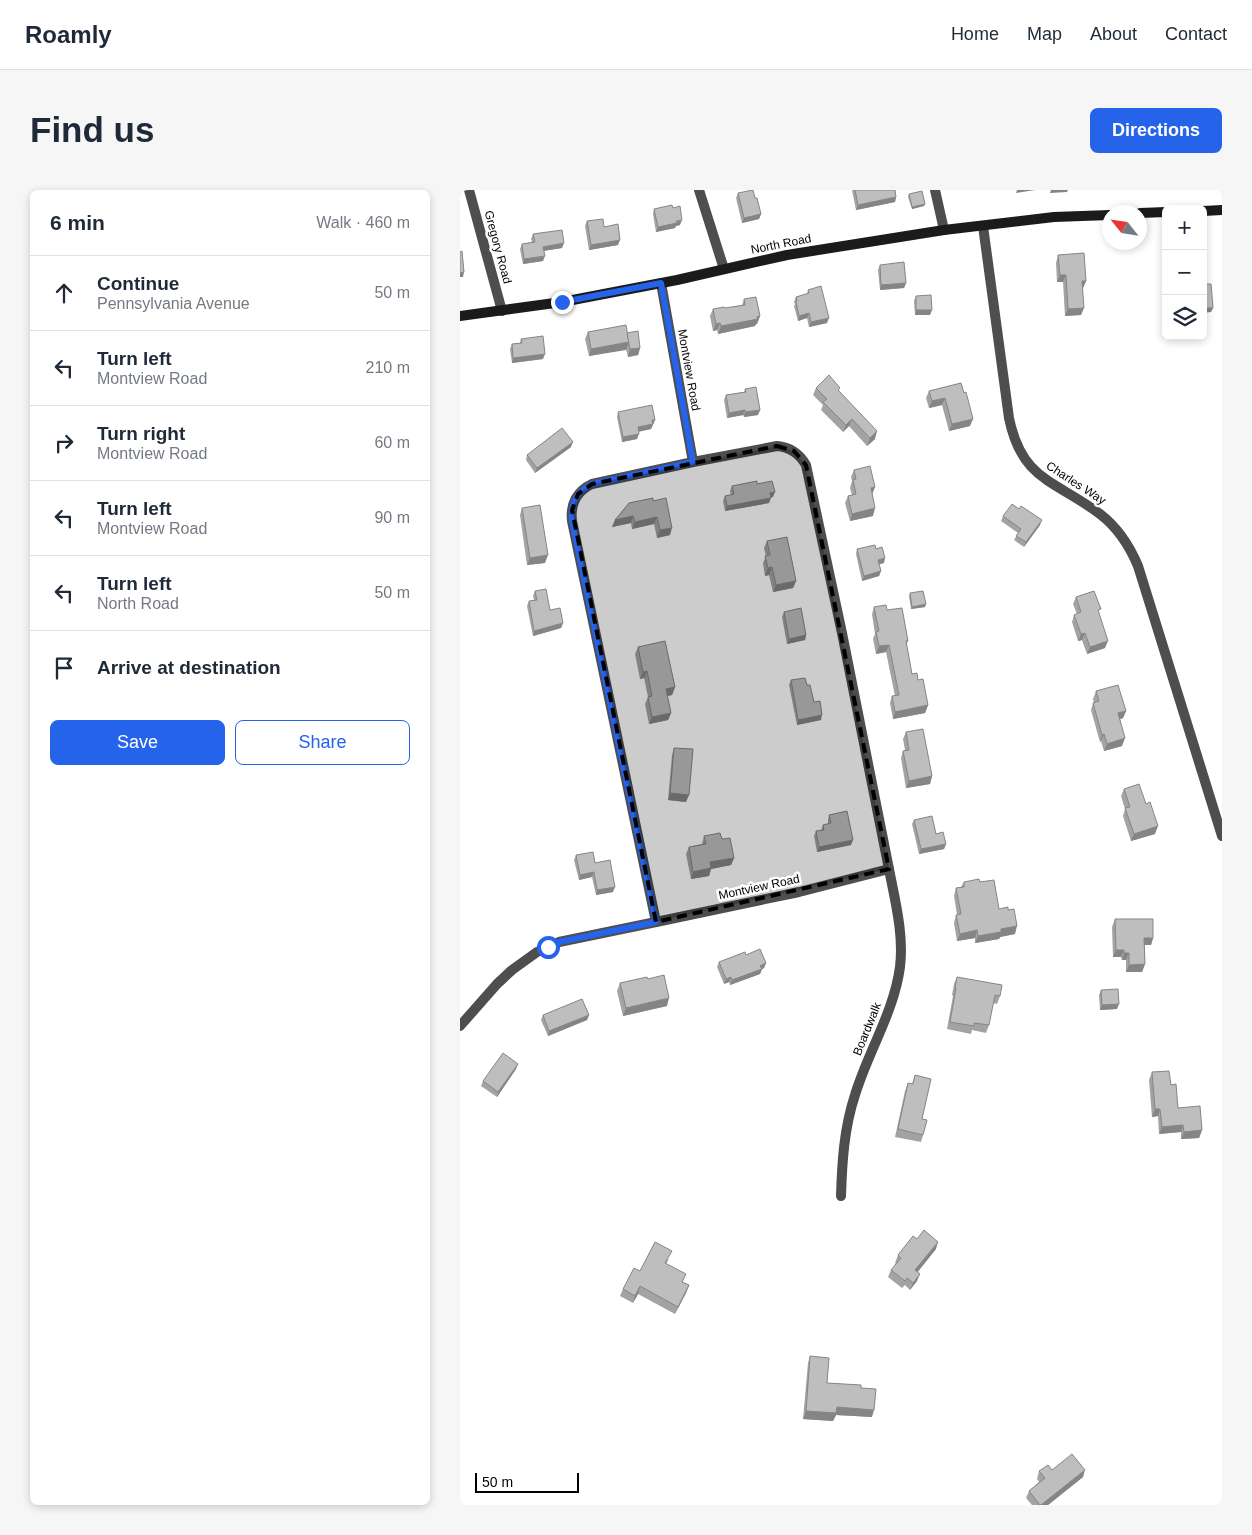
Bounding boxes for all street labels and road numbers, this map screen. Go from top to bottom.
street label: Gregory Road [481,209,515,285]
street label: North Road [750,231,812,257]
street label: Montview Road [675,328,703,412]
street label: Charles Way [1044,459,1108,507]
street label: Montview Road [717,872,801,902]
street label: Boardwalk [850,999,884,1058]

